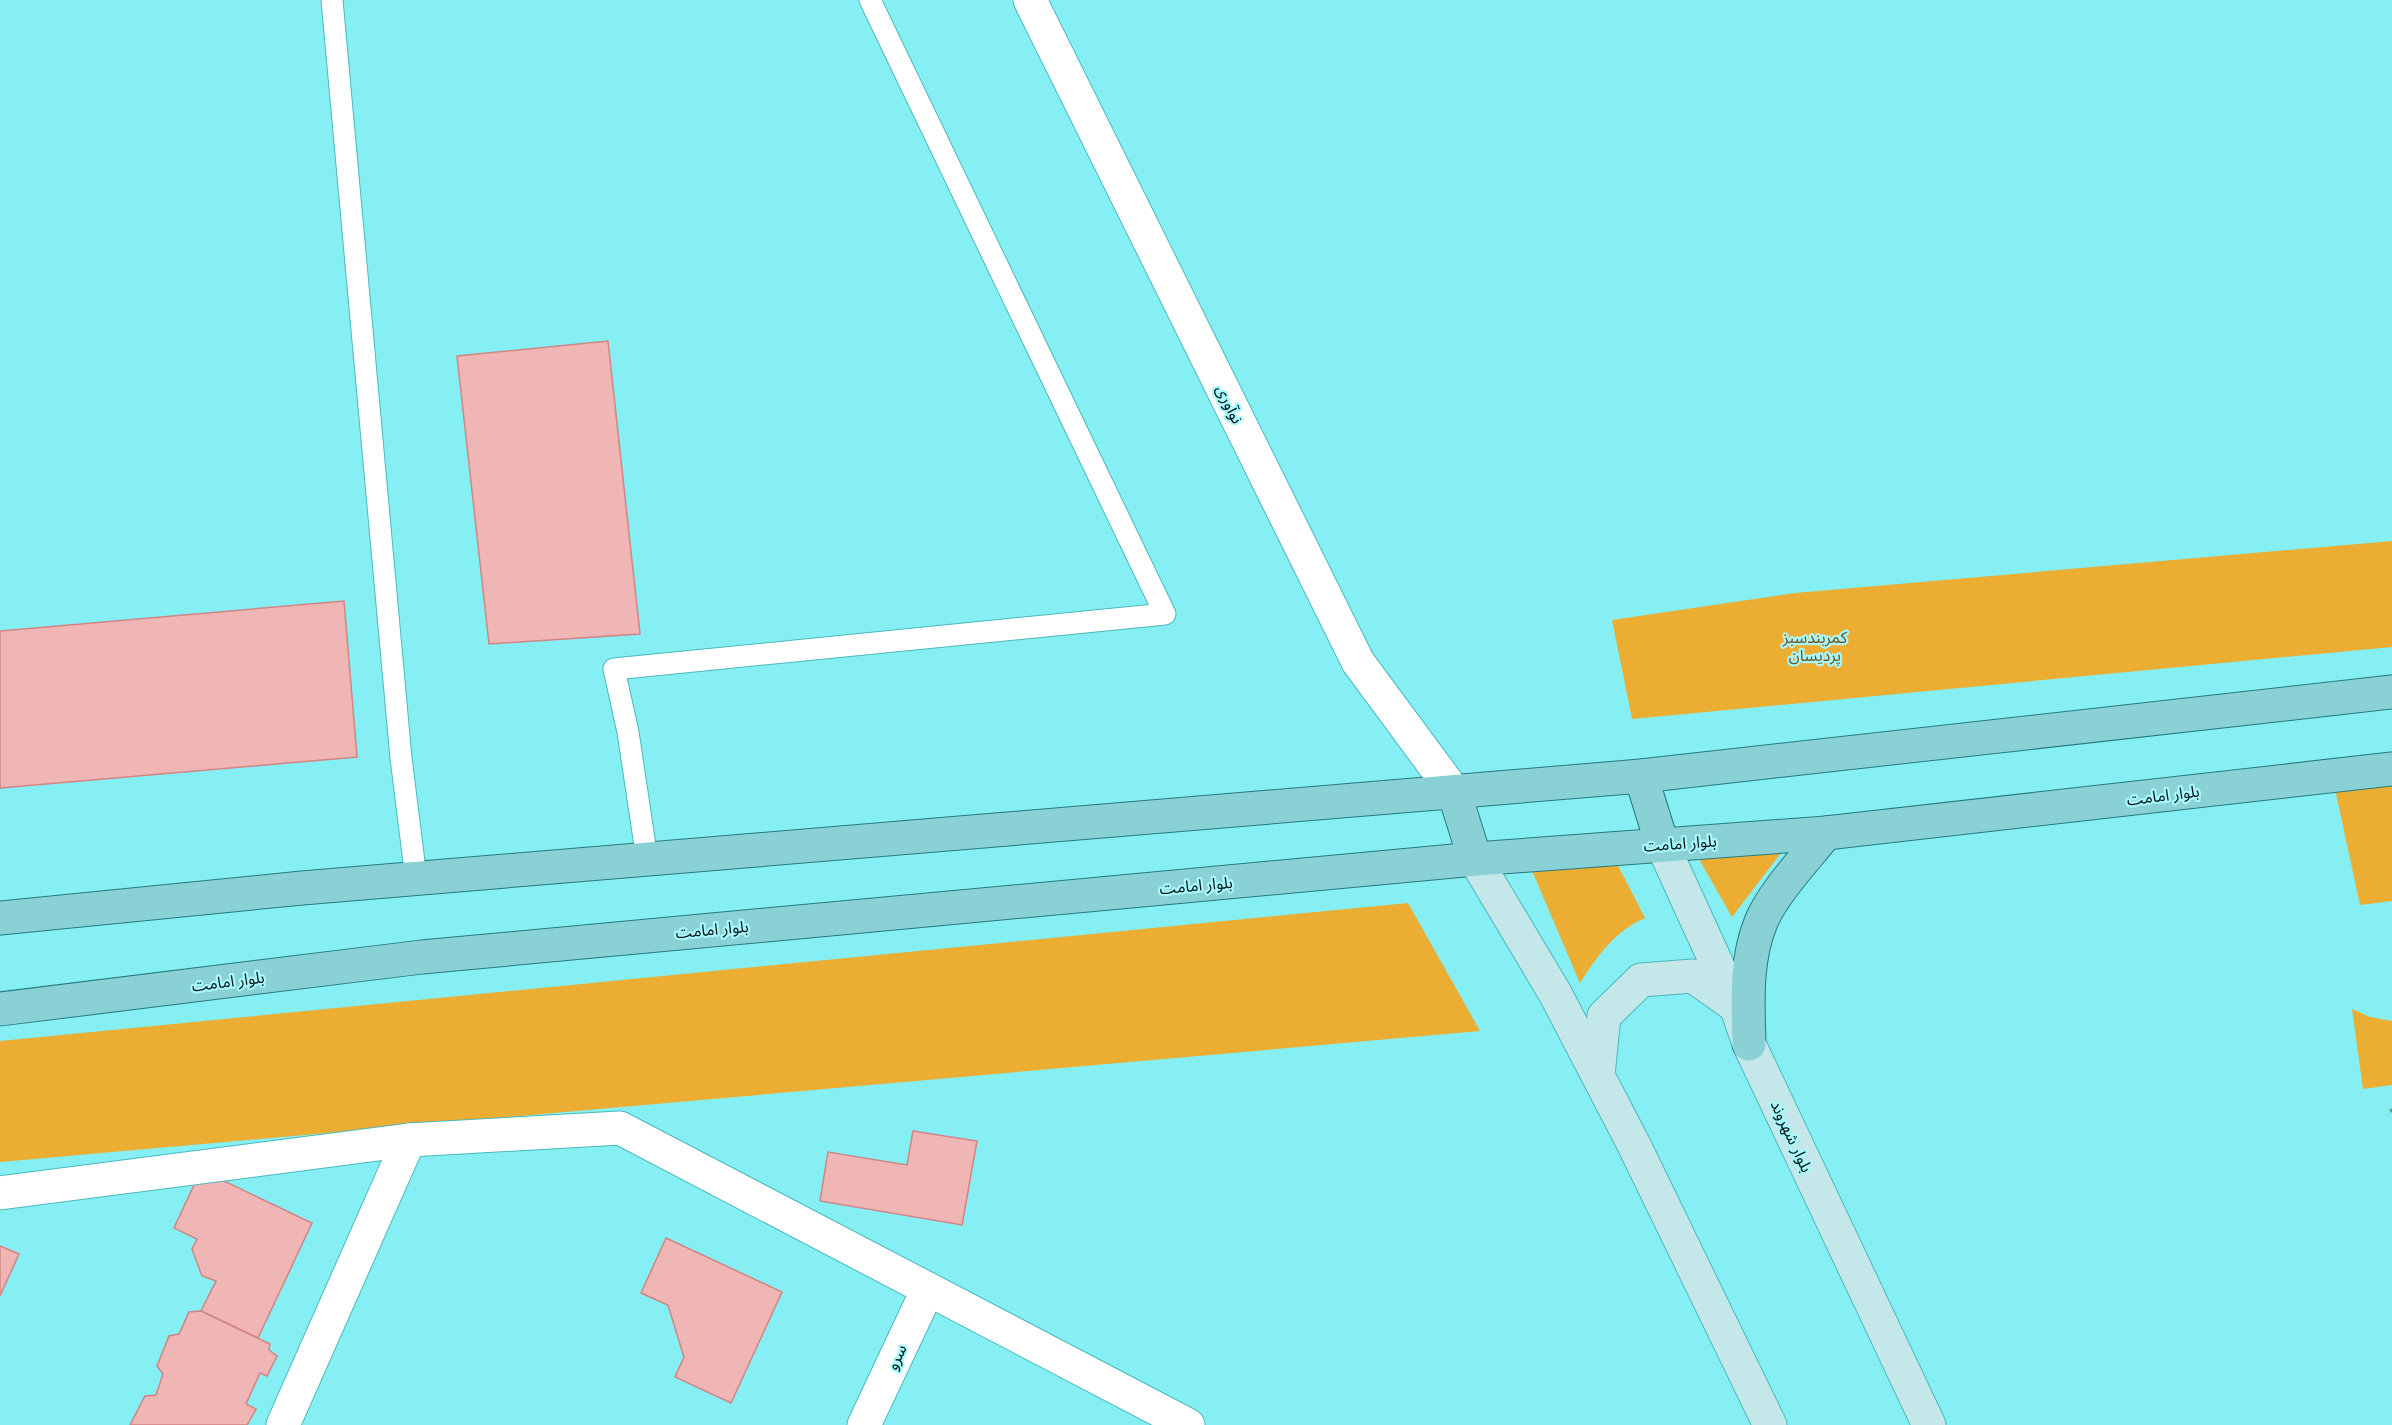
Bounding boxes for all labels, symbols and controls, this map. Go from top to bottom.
street label: نوآوری [1211,381,1249,427]
park label: کمربندسبز پردیسان [1782,626,1848,666]
street label: بلوار امامت [2125,780,2201,810]
street label: بلوار امامت [1643,829,1717,857]
street label: بلوار امامت [1159,871,1233,899]
street label: بلوار امامت [675,915,749,943]
street label: بلوار امامت [190,966,266,996]
street label: بلوار شهروند [1766,1096,1818,1176]
street label: سرو [881,1341,911,1373]

